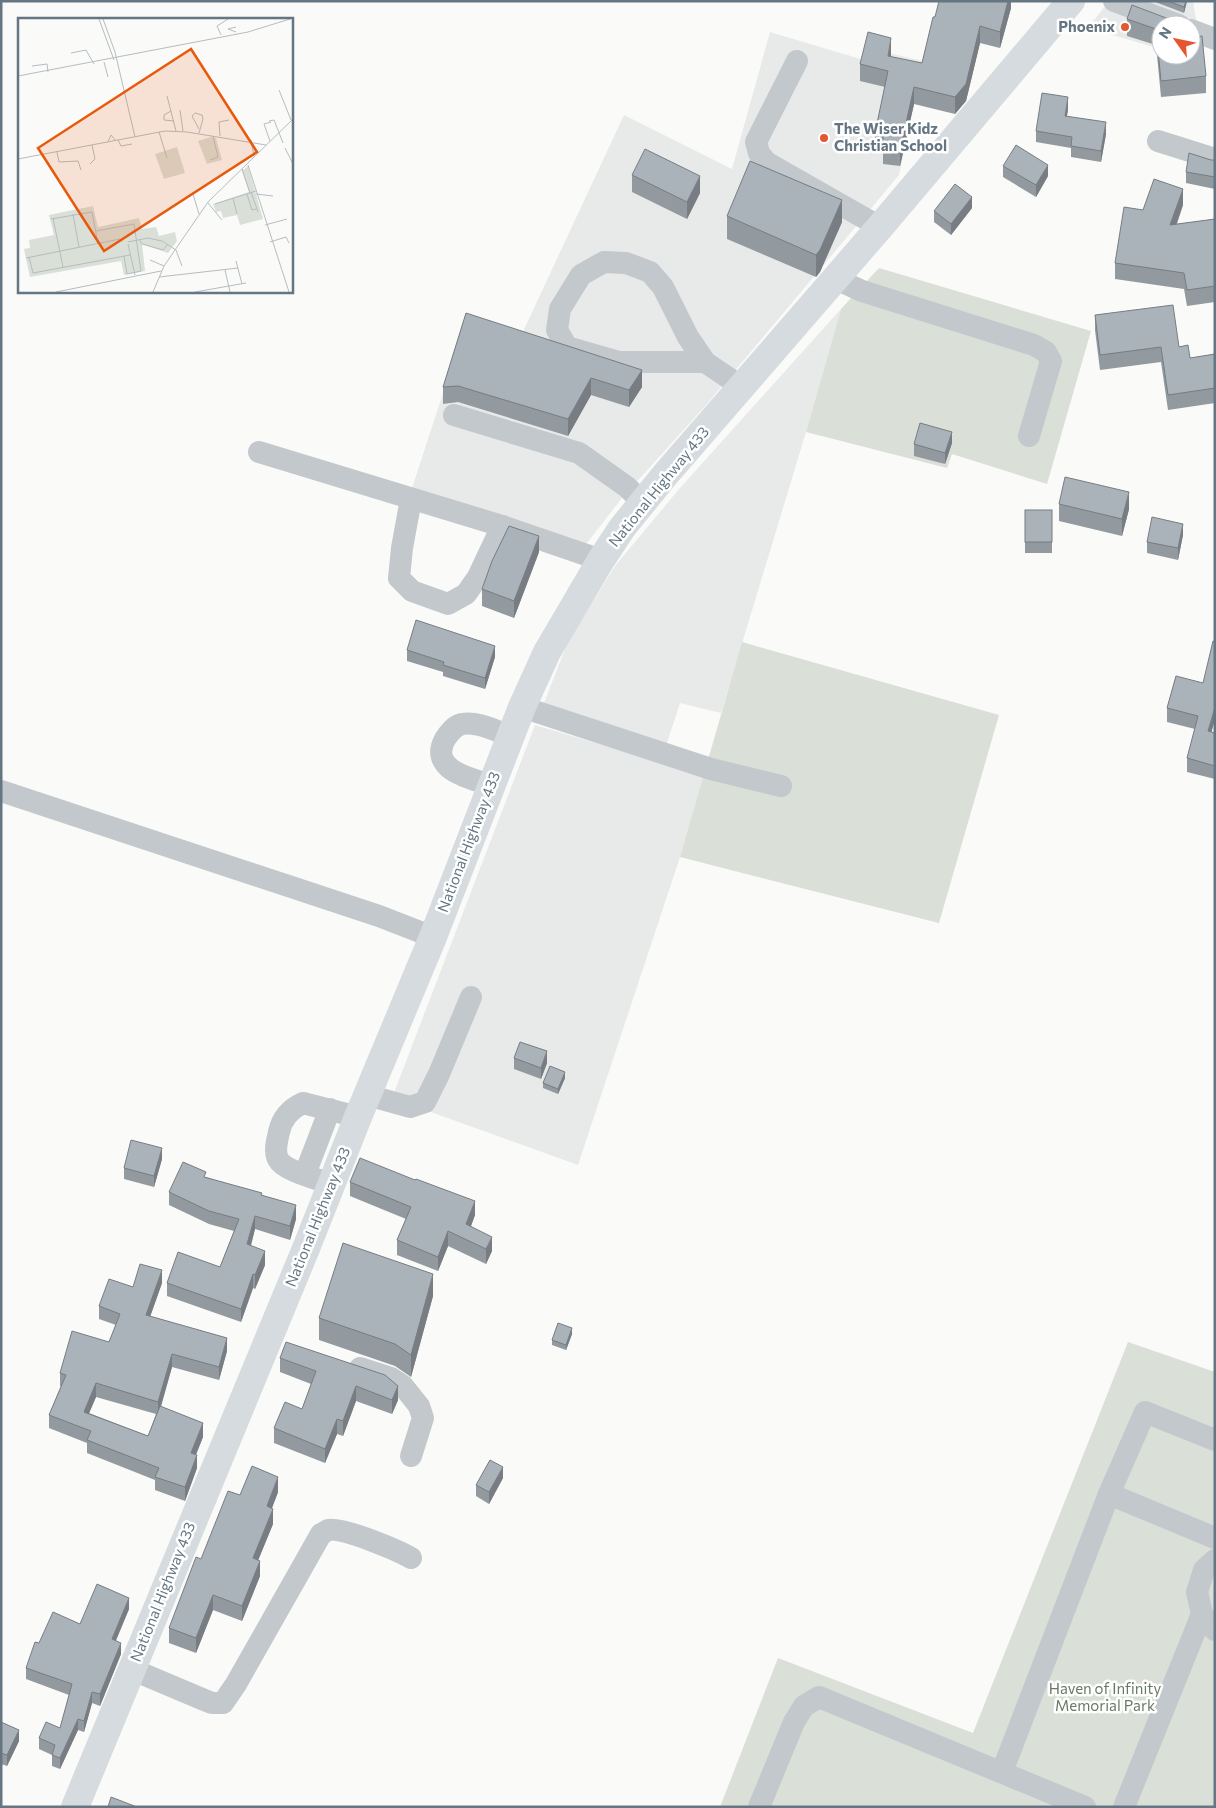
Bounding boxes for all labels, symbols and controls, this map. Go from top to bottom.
north arrow [1151,15,1201,65]
place label: Phoenix [1058,17,1115,35]
inset map [18,18,292,292]
marker: Phoenix [1119,21,1131,33]
text: N [1155,24,1175,42]
place label: The Wiser Kidz Christian School [834,119,947,154]
marker: The Wiser Kidz Christian School [818,132,830,144]
street label: National Highway 433 [604,423,712,550]
street label: National Highway 433 [433,769,503,914]
street label: National Highway 433 [281,1144,353,1289]
street label: National Highway 433 [126,1519,198,1664]
park label: Haven of Infinity Memorial Park [1049,1679,1161,1714]

